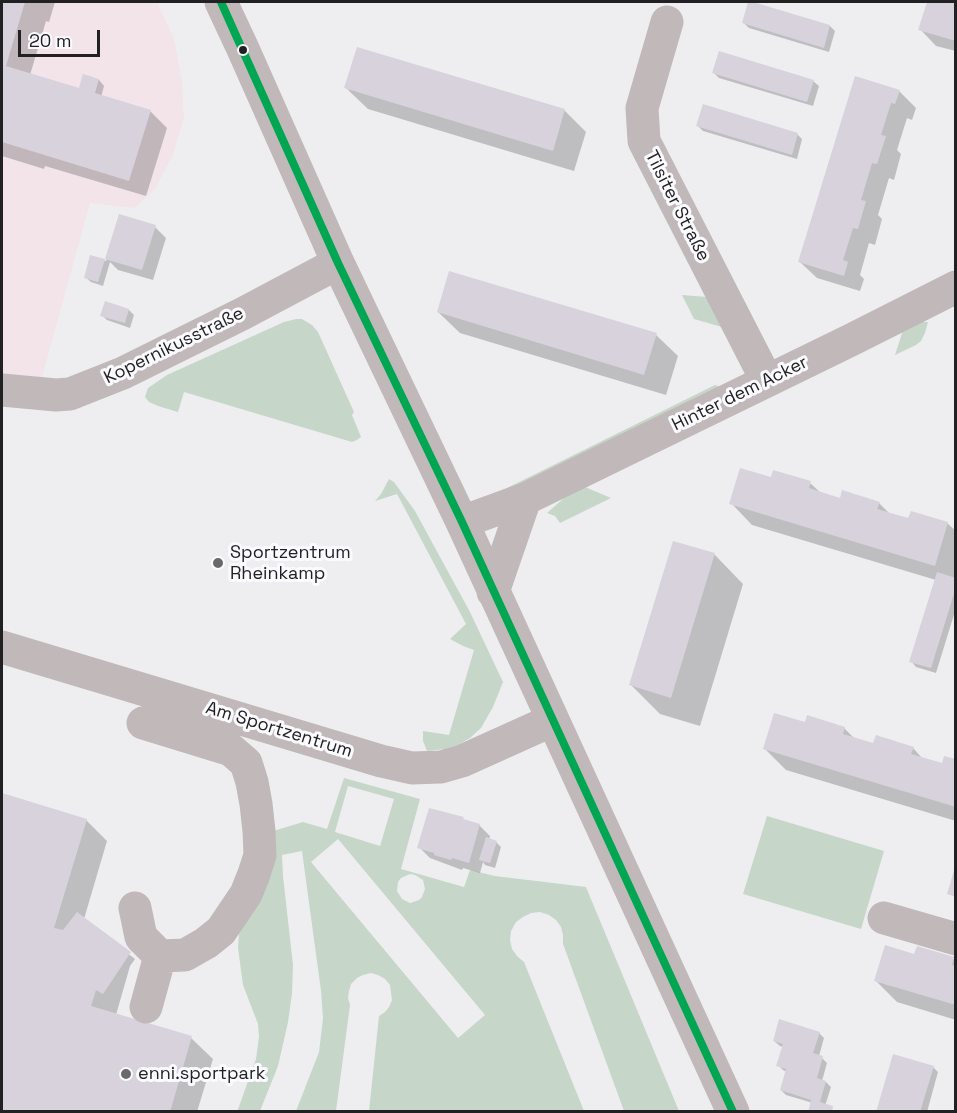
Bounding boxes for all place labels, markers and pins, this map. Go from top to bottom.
unlabelled marker [237,44,249,56]
place label: Sportzentrum Rheinkamp [230,542,351,584]
marker: Sportzentrum Rheinkamp [211,556,225,570]
place label: enni.sportpark [138,1063,265,1085]
marker: enni.sportpark [119,1067,133,1081]

